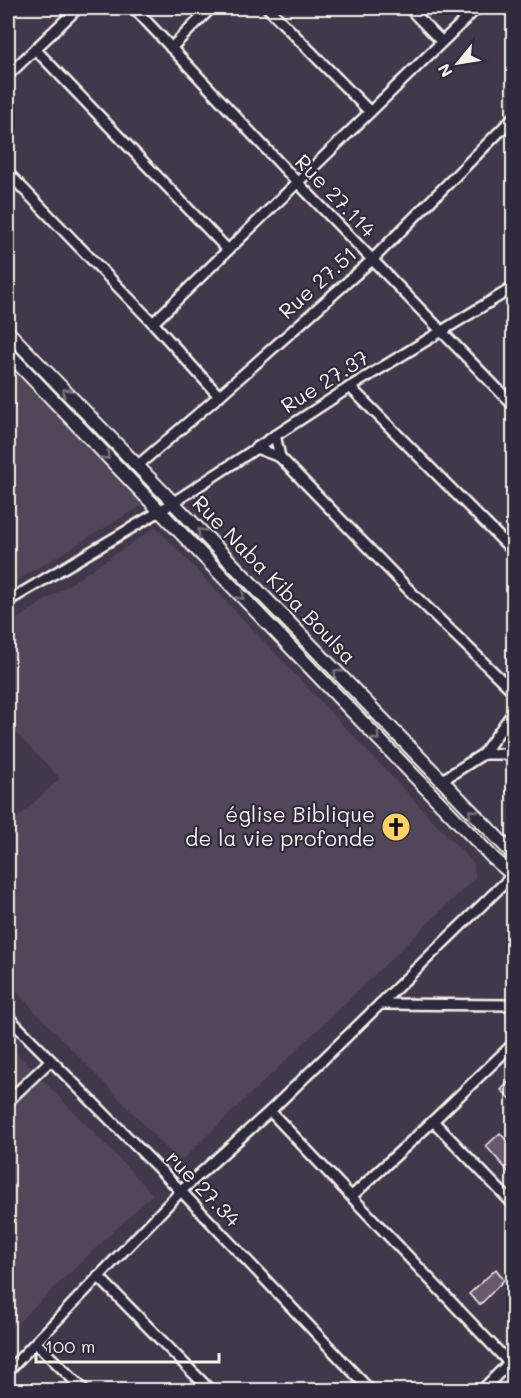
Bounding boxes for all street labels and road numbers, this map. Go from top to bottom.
street label: Rue 27.114 [290,148,383,243]
street label: Rue 27.51 [272,240,362,324]
street label: Rue 27.37 [275,343,373,418]
street label: Rue Naba Kiba Boulsa [187,489,363,669]
street label: rue 27.34 [161,1144,248,1232]

